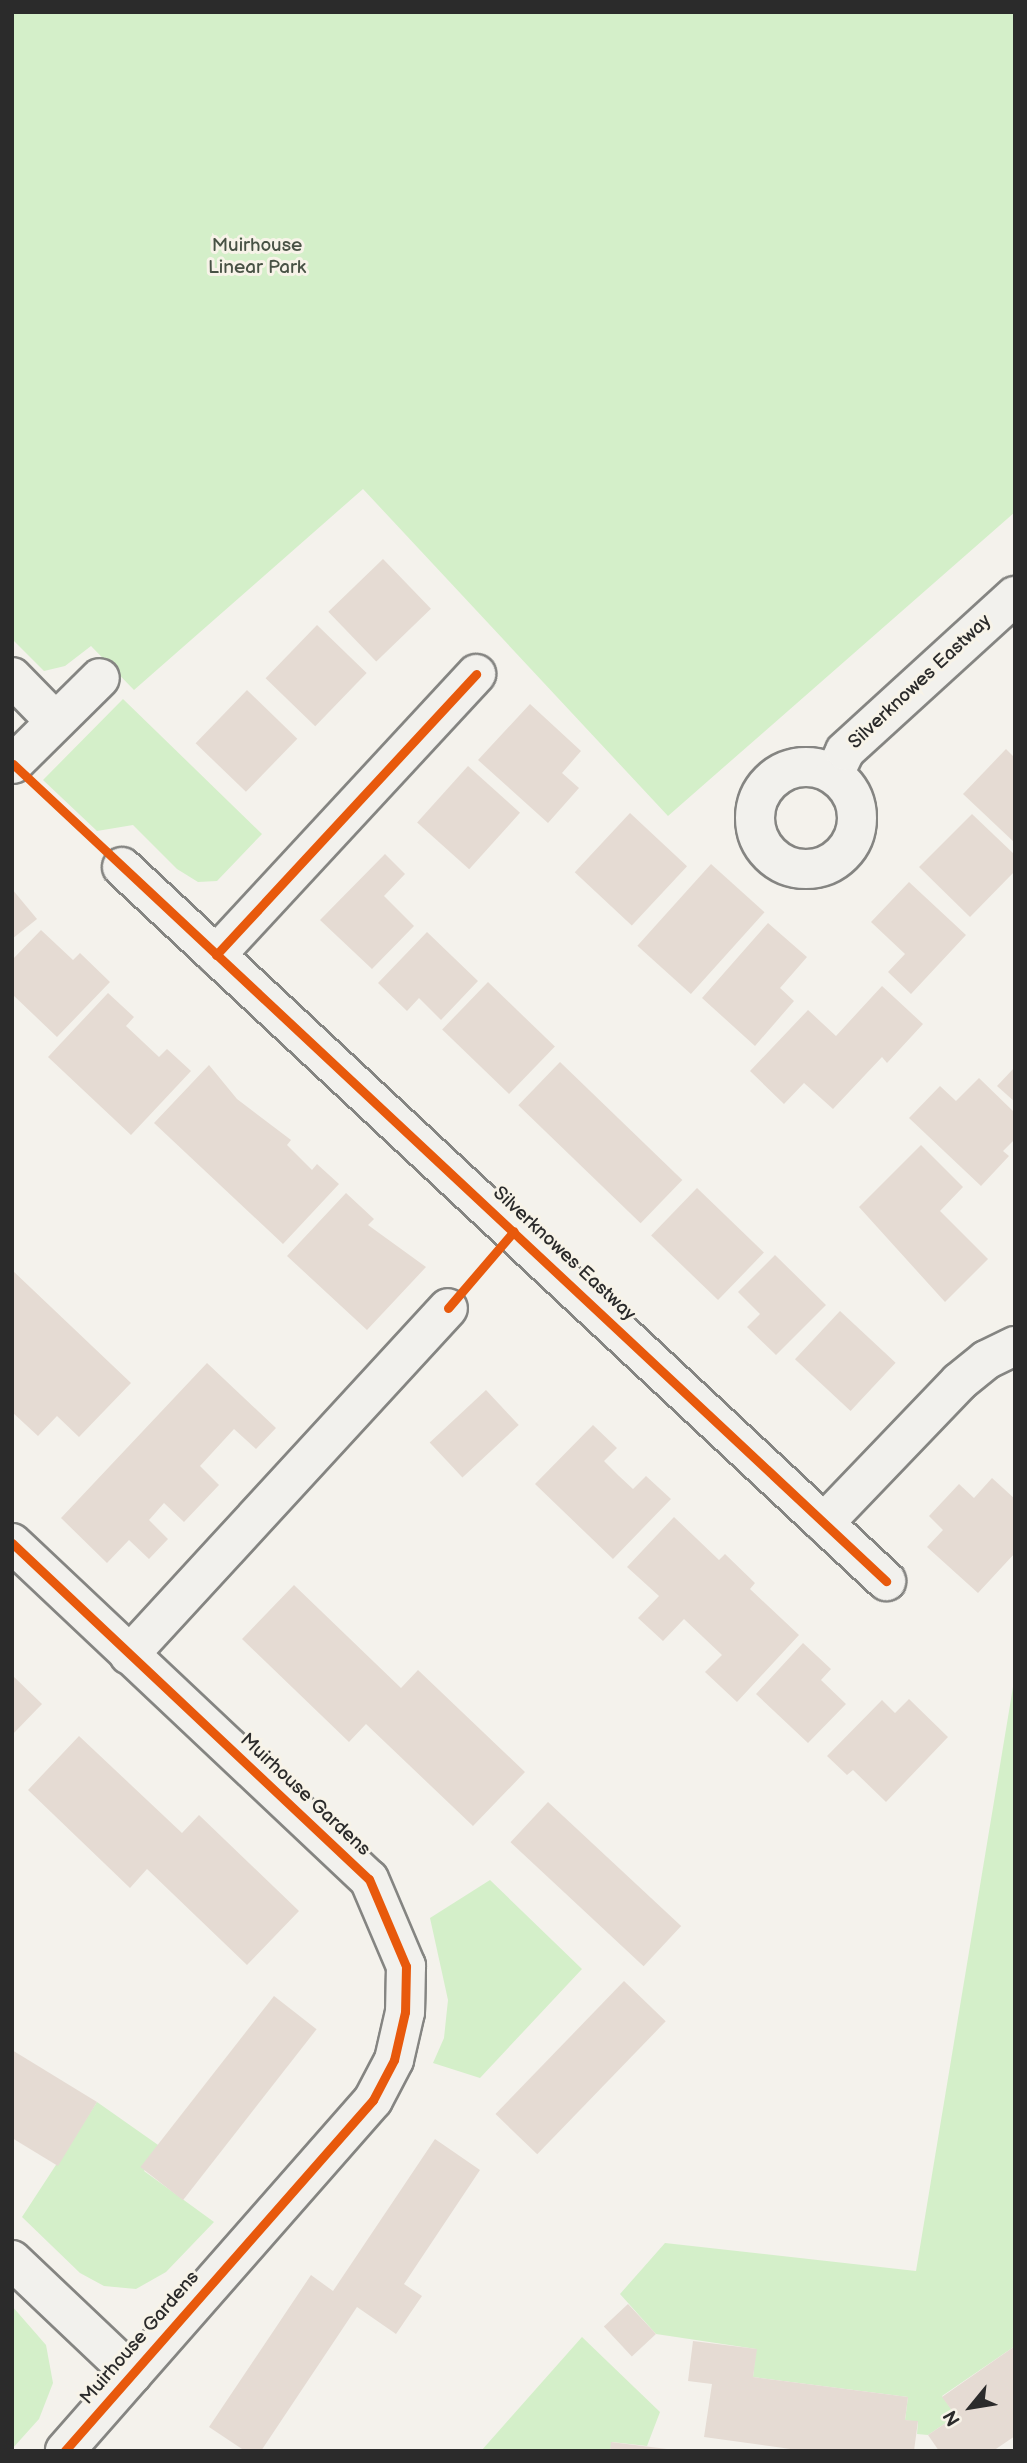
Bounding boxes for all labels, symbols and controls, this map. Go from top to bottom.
park label: Muirhouse Linear Park [208,235,306,279]
street label: Silverknowes Eastway [844,610,996,754]
street label: Silverknowes Eastway [488,1182,640,1326]
street label: Muirhouse Gardens [235,1729,375,1861]
street label: Muirhouse Gardens [76,2267,204,2409]
north arrow [936,2372,1006,2442]
text: N [939,2406,966,2430]

